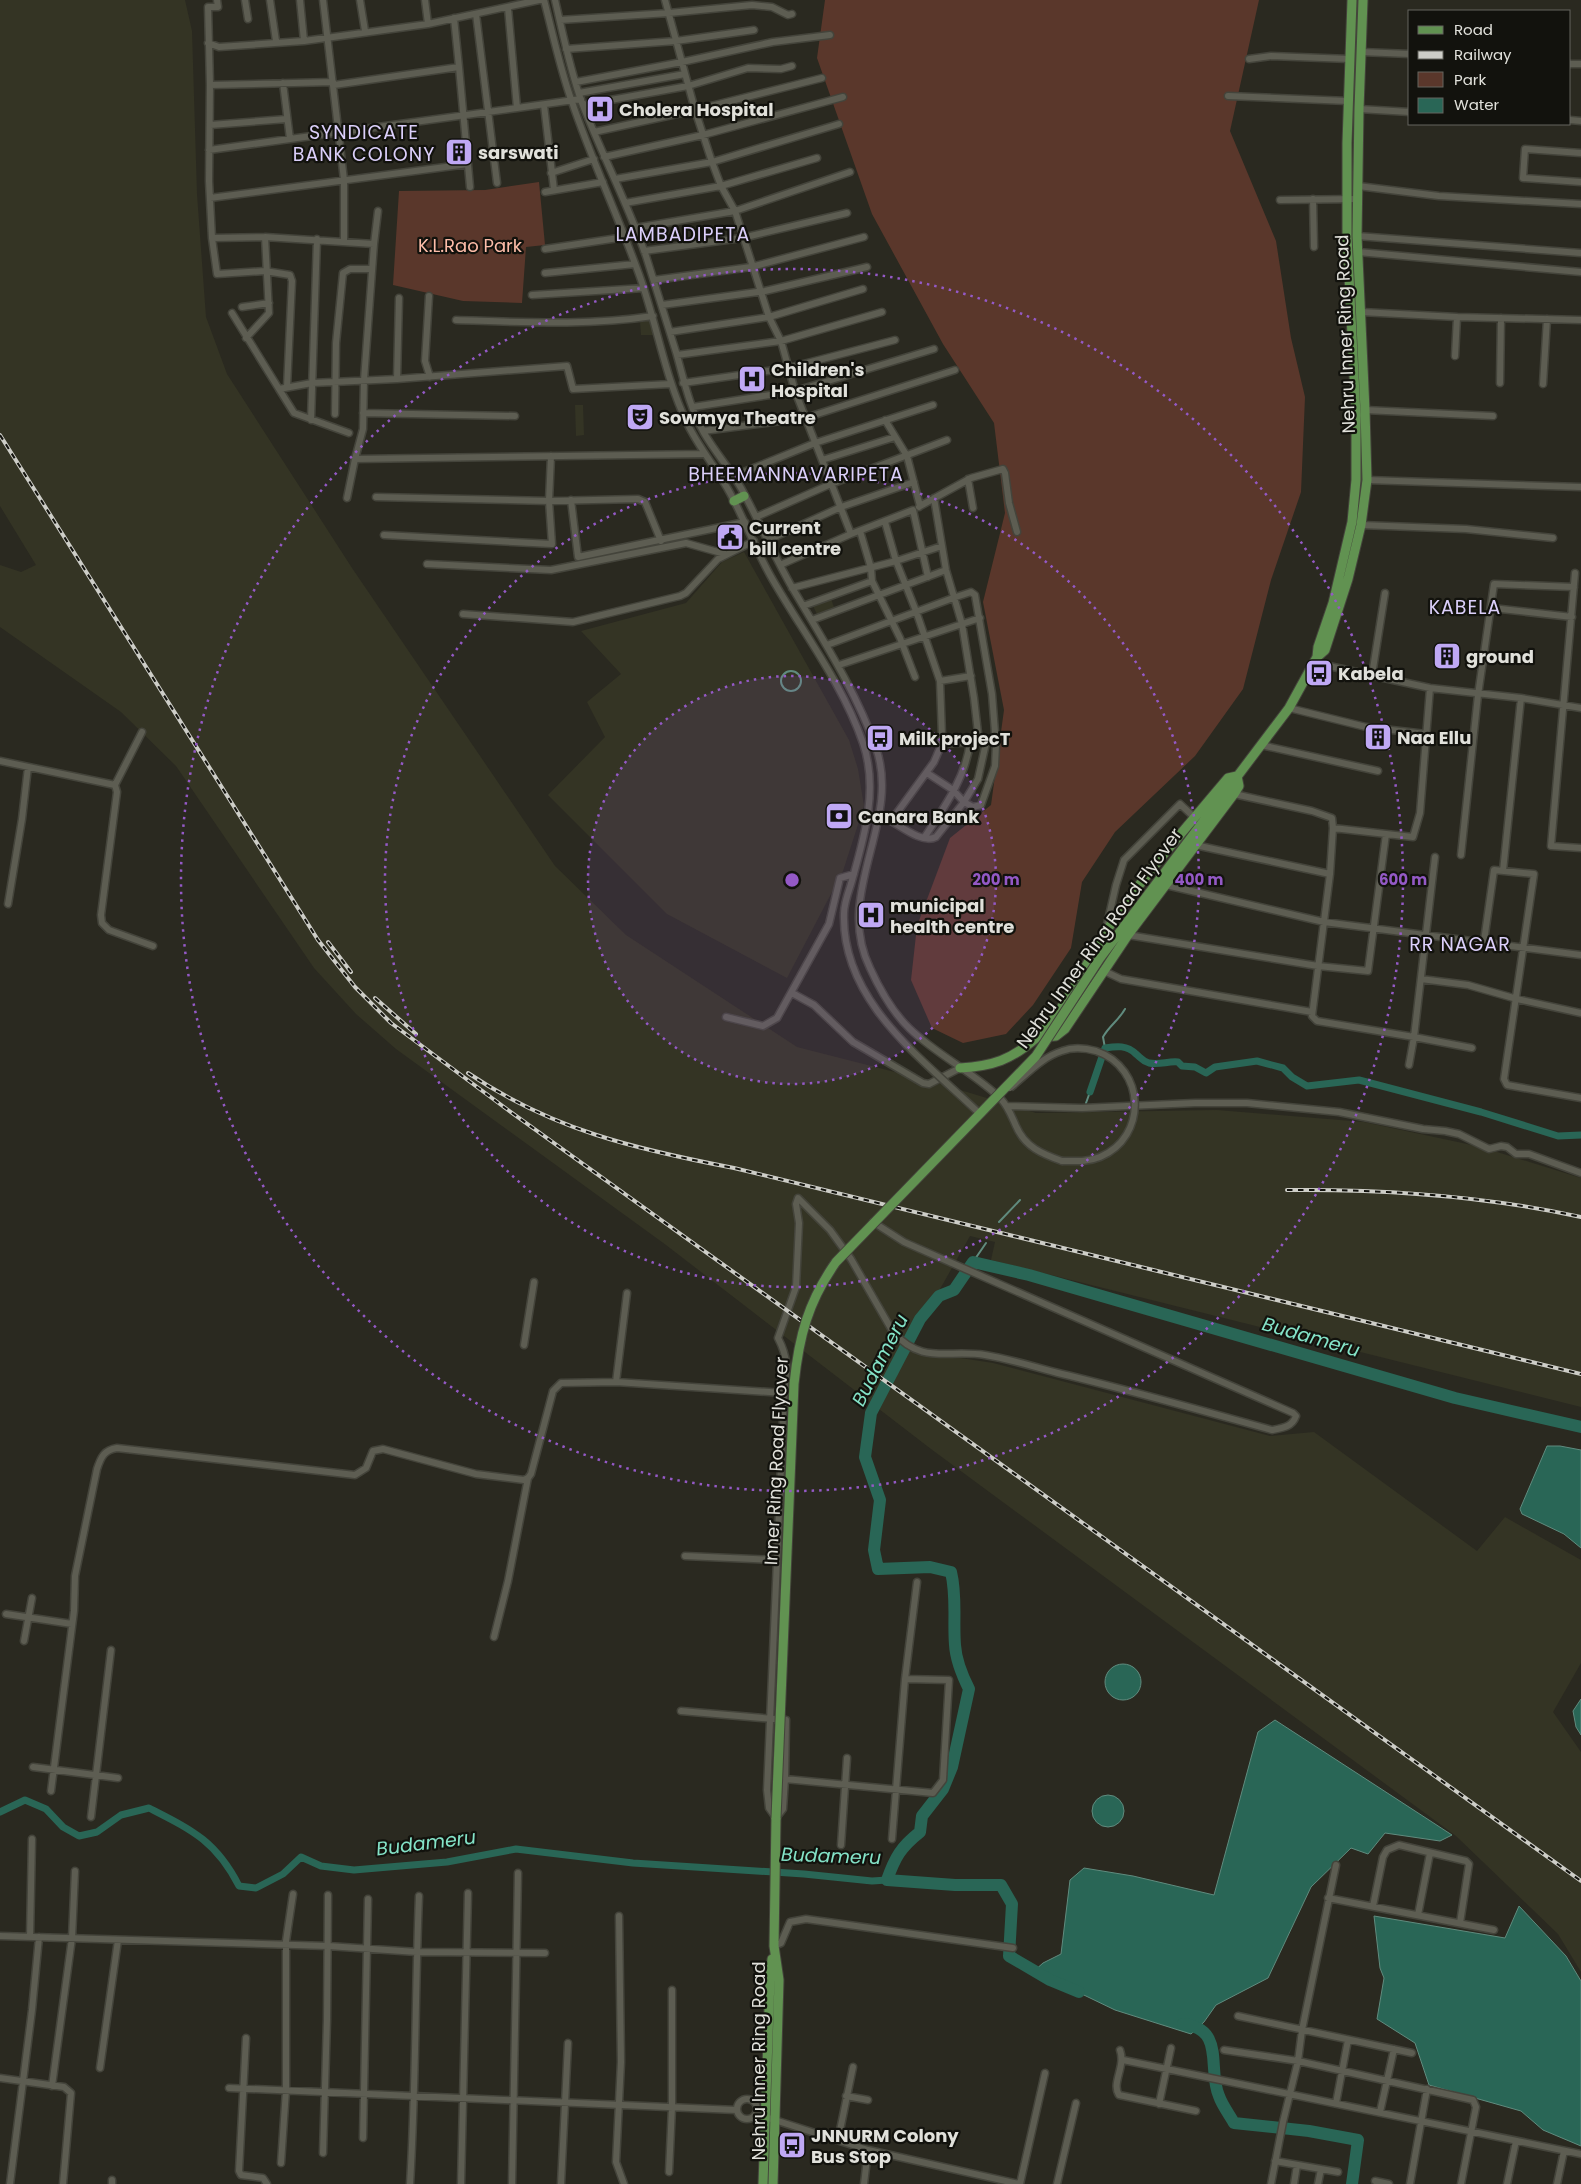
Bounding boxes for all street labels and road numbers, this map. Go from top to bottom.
street label: Nehru Inner Ring Road [1329,234,1361,434]
street label: Nehru Inner Ring Road Flyover [1010,822,1188,1053]
street label: Inner Ring Road Flyover [758,1356,794,1566]
street label: Nehru Inner Ring Road [746,1961,771,2161]

